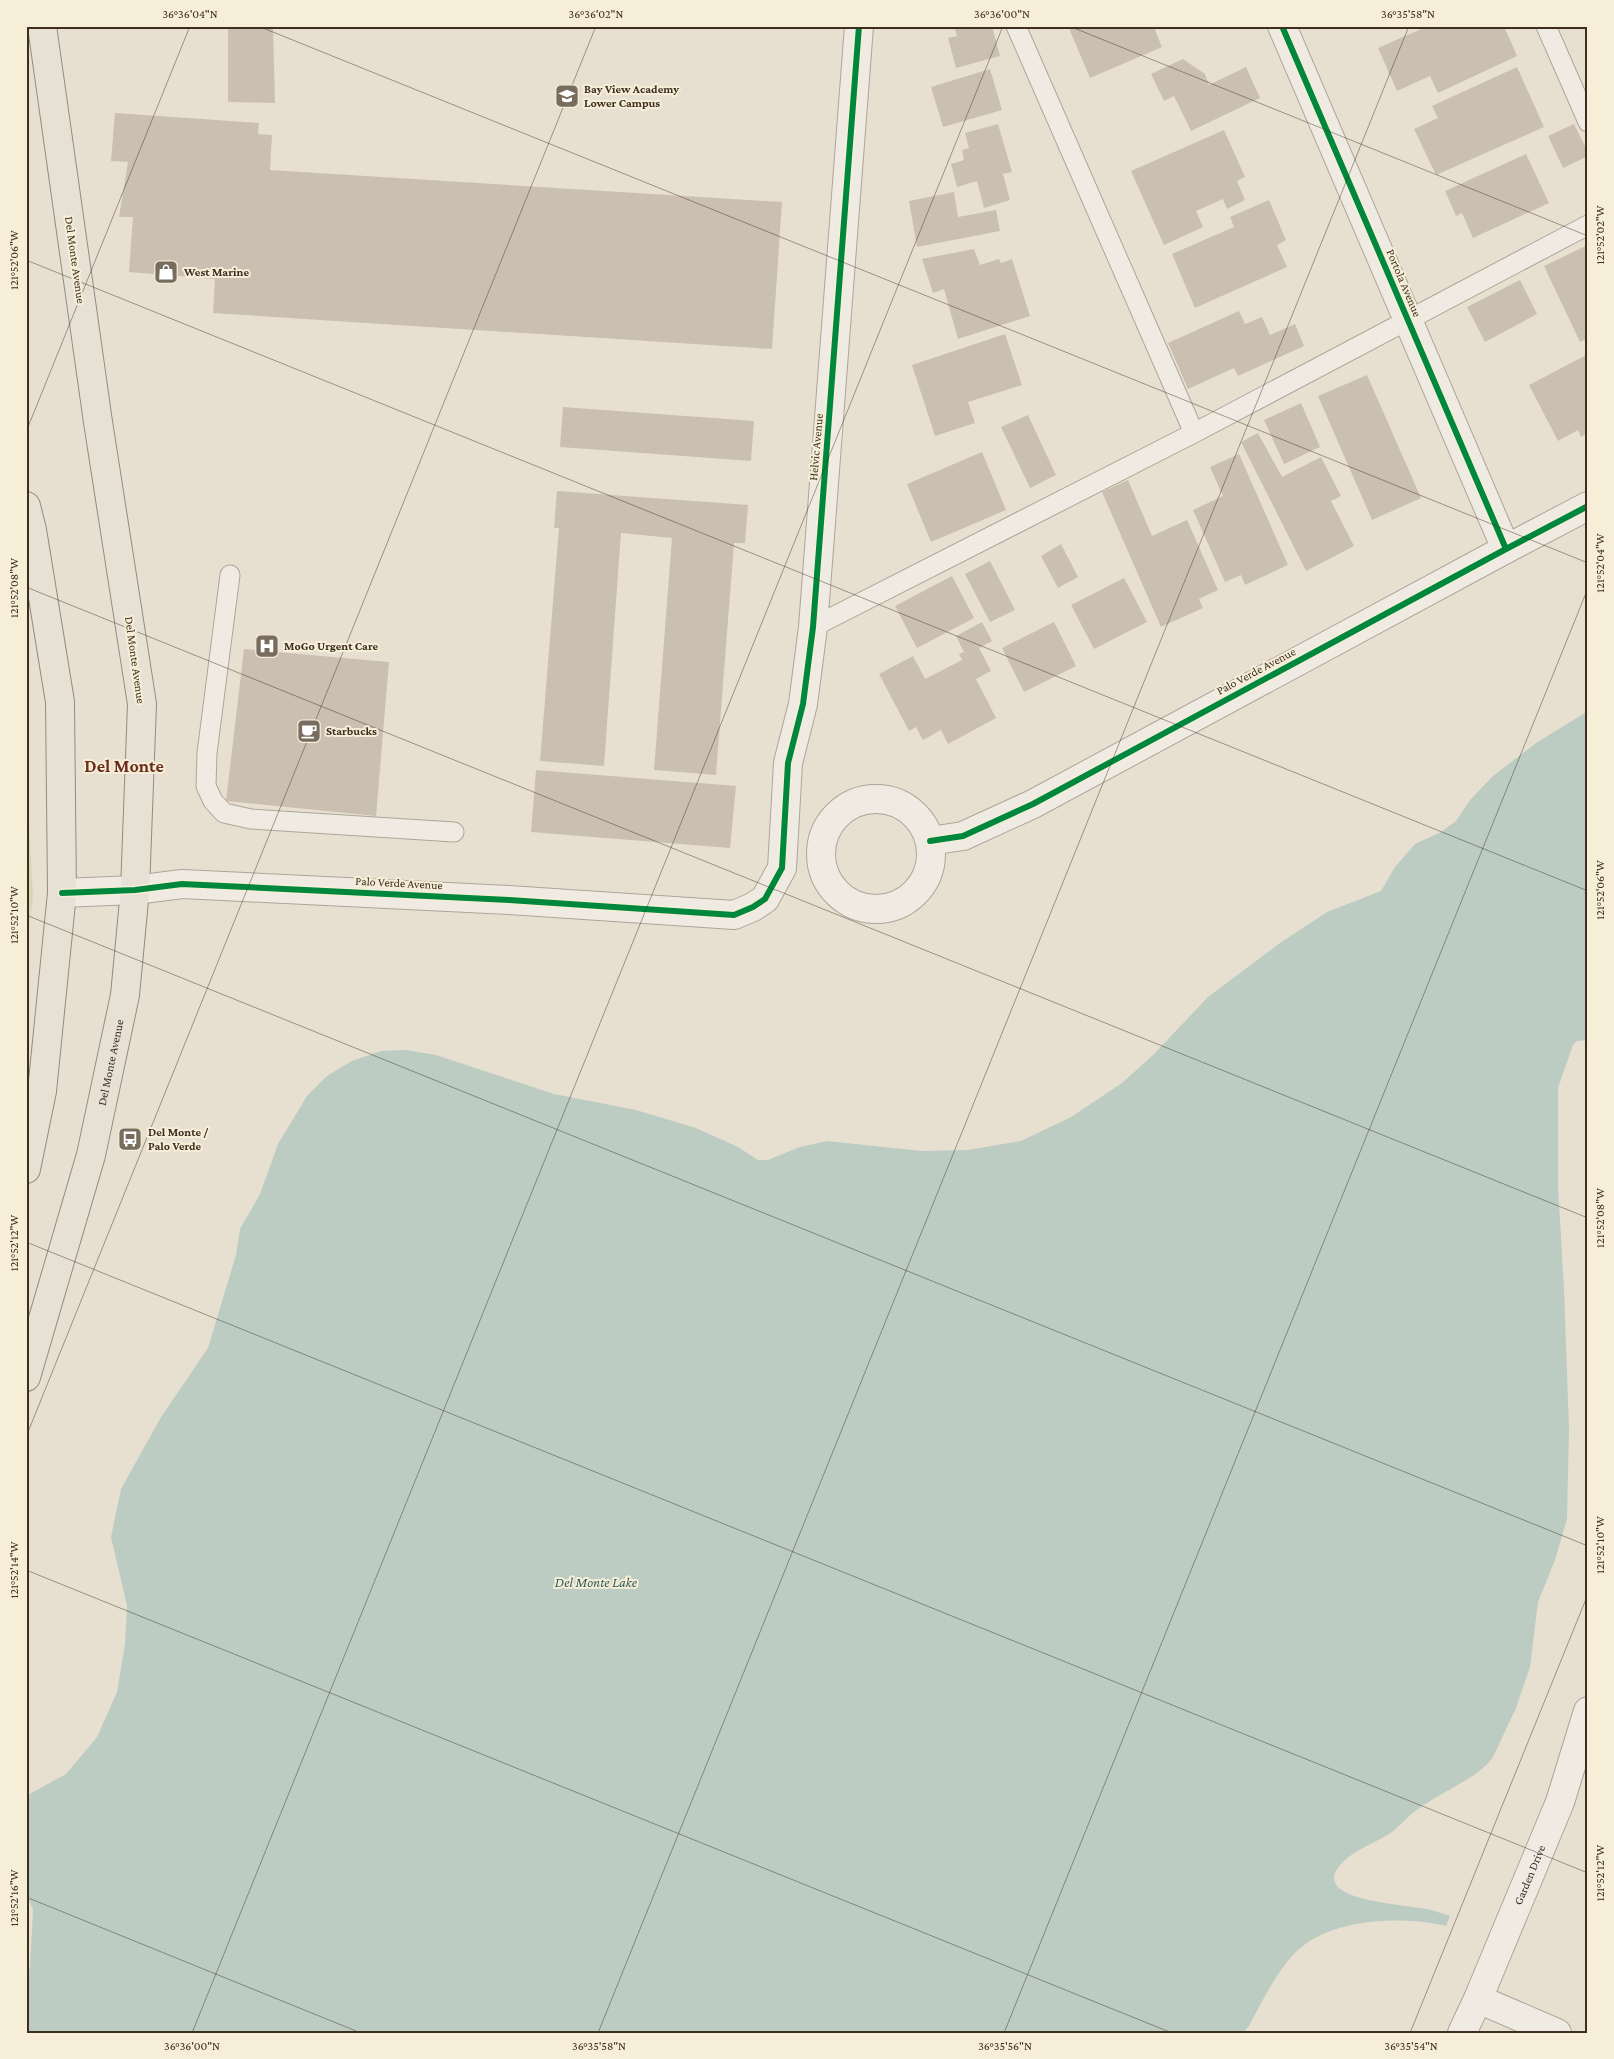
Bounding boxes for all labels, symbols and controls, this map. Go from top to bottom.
text: 36°36'04"N [162,7,218,21]
text: 36°36'02"N [569,7,624,21]
text: 36°36'00"N [974,7,1030,21]
text: 36°35'58"N [1381,7,1435,21]
place label: Bay View Academy Lower Campus [584,82,679,110]
school or university icon: Bay View Academy Lower Campus [554,83,580,109]
text: 121°52'02"W [1593,206,1607,264]
street label: Del Monte Avenue [62,216,88,304]
text: 121°52'06"W [7,230,21,290]
street label: Portola Avenue [1383,247,1425,319]
shop icon: West Marine [153,259,179,285]
place label: West Marine [183,265,249,279]
street label: Helvic Avenue [806,413,826,481]
text: 121°52'04"W [1593,533,1607,593]
text: 121°52'08"W [7,558,21,618]
street label: Del Monte Avenue [122,616,148,704]
hospital icon: MoGo Urgent Care [254,633,280,659]
place label: MoGo Urgent Care [284,639,378,653]
street label: Palo Verde Avenue [1214,644,1298,698]
cafe icon: Starbucks [296,718,322,744]
place label: Starbucks [326,724,377,738]
district label: Del Monte [84,756,164,776]
text: 121°52'06"W [1593,860,1607,920]
street label: Palo Verde Avenue [355,874,443,892]
text: 121°52'10"W [7,886,21,944]
street label: Del Monte Avenue [95,1018,127,1107]
place label: Del Monte / Palo Verde [148,1125,208,1153]
bus stop icon: Del Monte / Palo Verde [117,1126,143,1152]
text: 121°52'08"W [1593,1188,1607,1248]
text: 121°52'12"W [7,1215,21,1271]
text: 121°52'10"W [1593,1516,1607,1574]
text: 121°52'14"W [7,1542,21,1598]
water label: Del Monte Lake [555,1574,638,1590]
street label: Garden Drive [1511,1843,1548,1907]
text: 121°52'12"W [1593,1845,1607,1901]
text: 121°52'16"W [7,1869,21,1927]
text: 36°36'00"N [164,2039,220,2053]
text: 36°35'58"N [572,2039,626,2053]
text: 36°35'56"N [978,2039,1032,2053]
text: 36°35'54"N [1384,2039,1438,2053]

